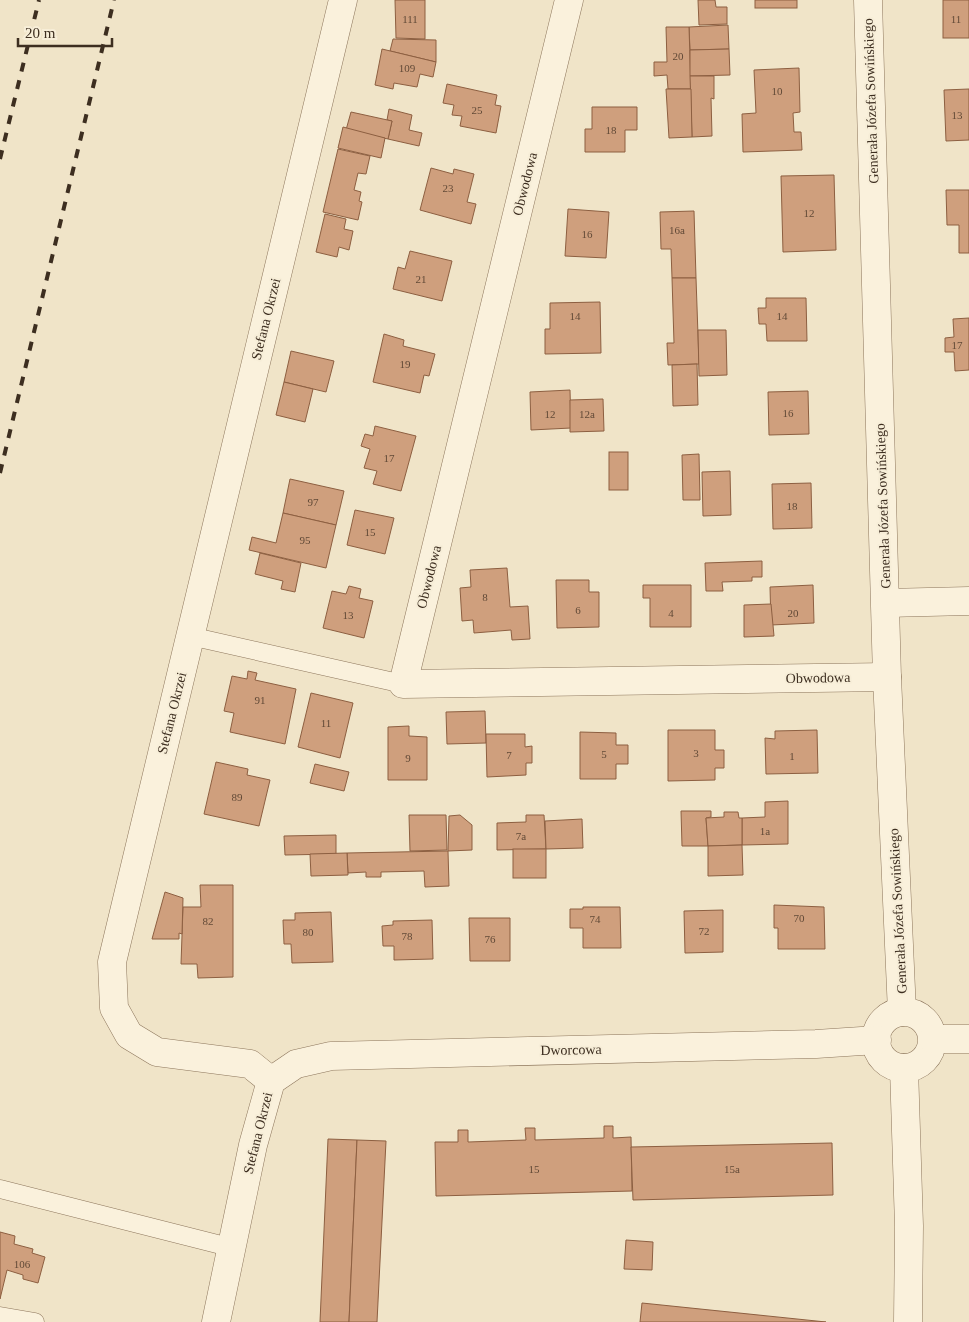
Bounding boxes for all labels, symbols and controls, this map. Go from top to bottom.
house number: 111 [402,13,418,25]
house number: 11 [951,13,961,25]
scale bar [18,15,111,47]
street label: Generała Józefa Sowińskiego [861,18,881,184]
text: 20 m [25,25,56,41]
house number: 20 [673,50,684,62]
house number: 109 [399,62,416,74]
house number: 10 [772,85,783,97]
house number: 25 [472,104,483,116]
house number: 13 [952,109,963,121]
house number: 18 [606,124,617,136]
street label: Obwodowa [510,150,540,217]
house number: 23 [443,182,454,194]
house number: 12 [804,207,815,219]
house number: 16a [669,224,685,236]
house number: 16 [582,228,593,240]
house number: 21 [416,273,427,285]
street label: Stefana Okrzei [249,277,283,361]
house number: 14 [570,310,581,322]
house number: 14 [777,310,788,322]
house number: 17 [952,339,963,351]
house number: 19 [400,358,411,370]
house number: 16 [783,407,794,419]
house number: 12 [545,408,556,420]
house number: 12a [579,408,595,420]
street label: Generała Józefa Sowińskiego [873,423,893,589]
house number: 17 [384,452,395,464]
house number: 97 [308,496,319,508]
house number: 18 [787,500,798,512]
house number: 15 [365,526,376,538]
house number: 95 [300,534,311,546]
street label: Obwodowa [414,543,444,610]
house number: 8 [482,591,488,603]
house number: 6 [575,604,581,616]
house number: 4 [668,607,674,619]
house number: 20 [788,607,799,619]
house number: 13 [343,609,354,621]
street label: Obwodowa [786,670,851,686]
street label: Stefana Okrzei [155,671,189,755]
house number: 91 [255,694,266,706]
house number: 11 [321,717,331,729]
house number: 3 [693,747,699,759]
house number: 5 [601,748,607,760]
house number: 7 [506,749,512,761]
house number: 1 [789,750,795,762]
house number: 9 [405,752,411,764]
house number: 89 [232,791,243,803]
house number: 1a [760,825,770,837]
street label: Generała Józefa Sowińskiego [886,828,910,994]
house number: 7a [516,830,526,842]
house number: 70 [794,912,805,924]
house number: 74 [590,913,601,925]
house number: 82 [203,915,214,927]
house number: 72 [699,925,710,937]
house number: 80 [303,926,314,938]
house number: 78 [402,930,413,942]
house number: 76 [485,933,496,945]
street label: Dworcowa [540,1042,603,1058]
street label: Stefana Okrzei [241,1091,275,1175]
house number: 15 [529,1163,540,1175]
house number: 15a [724,1163,740,1175]
house number: 106 [14,1258,31,1270]

